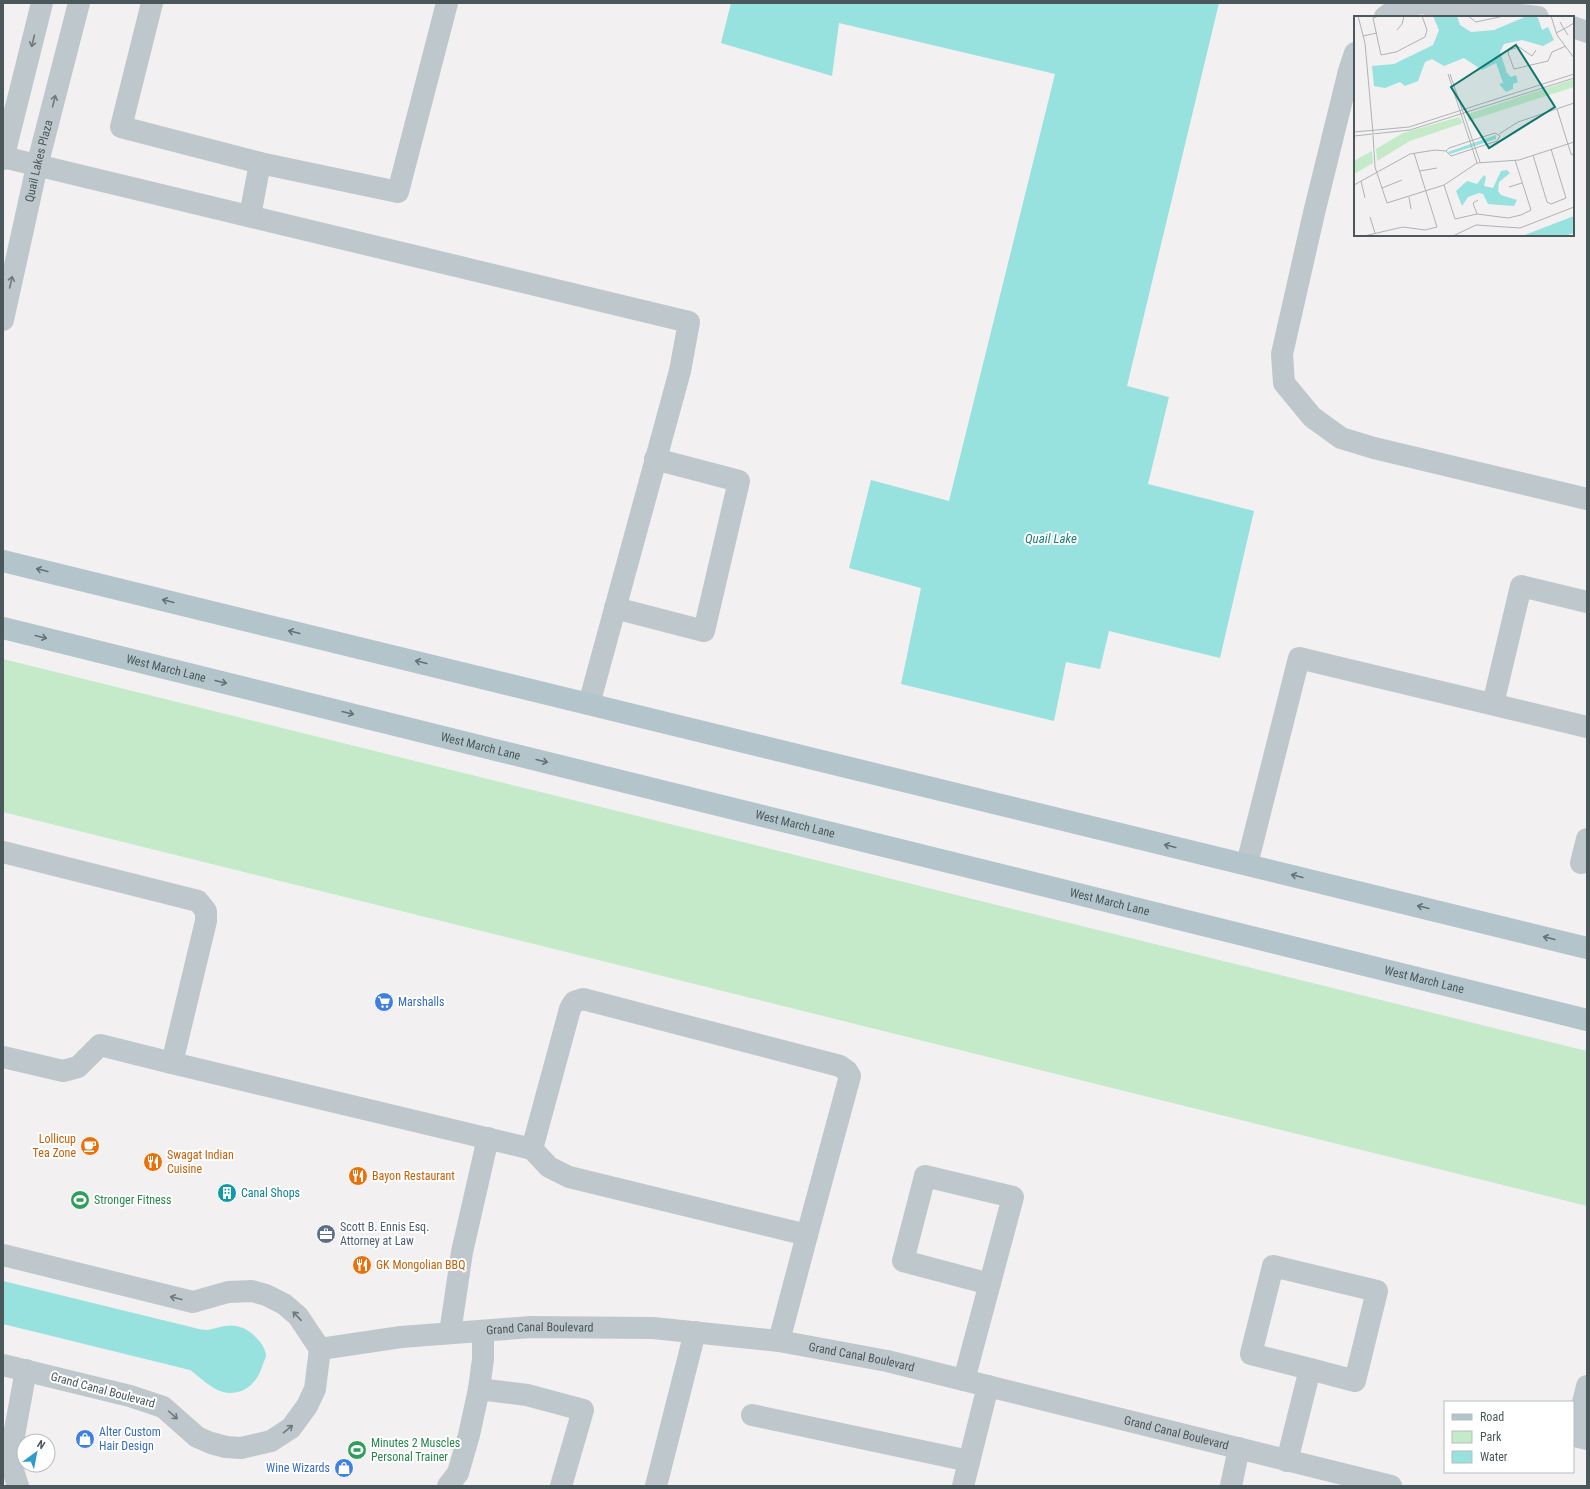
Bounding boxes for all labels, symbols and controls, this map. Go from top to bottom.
inset map [1354,16,1574,236]
one-way arrow [28,34,36,47]
one-way arrow [51,95,58,108]
street label: Quail Lakes Plaza [22,118,56,203]
one-way arrow [8,276,16,289]
water label: Quail Lake [1025,531,1077,546]
one-way arrow [35,566,48,574]
one-way arrow [162,597,175,604]
one-way arrow [288,627,301,635]
one-way arrow [34,634,47,642]
street label: West March Lane [125,652,208,685]
one-way arrow [414,658,427,666]
one-way arrow [215,679,228,686]
one-way arrow [341,710,354,717]
street label: West March Lane [439,730,522,763]
one-way arrow [535,758,548,766]
street label: West March Lane [754,807,837,841]
one-way arrow [1164,841,1177,849]
one-way arrow [1290,872,1303,880]
street label: West March Lane [1068,885,1151,919]
one-way arrow [1417,903,1430,911]
one-way arrow [1543,934,1556,942]
street label: West March Lane [1383,963,1466,996]
supermarket icon: Marshalls [373,991,395,1013]
place label: Marshalls [398,995,444,1009]
place label: Lollicup Tea Zone [33,1132,76,1160]
cafe icon: Lollicup Tea Zone [79,1135,101,1157]
place label: Swagat Indian Cuisine [167,1148,234,1176]
restaurant icon: Swagat Indian Cuisine [142,1151,164,1173]
restaurant icon: Bayon Restaurant [347,1165,369,1187]
place label: Bayon Restaurant [372,1169,455,1183]
building icon: Canal Shops [216,1182,238,1204]
place label: Canal Shops [241,1186,300,1200]
sports icon: Stronger Fitness [69,1189,91,1211]
place label: Stronger Fitness [94,1193,172,1207]
place label: Scott B. Ennis Esq. Attorney at Law [340,1220,429,1248]
office icon: Scott B. Ennis Esq. Attorney at Law [315,1223,337,1245]
restaurant icon: GK Mongolian BBQ [351,1254,373,1276]
place label: GK Mongolian BBQ [376,1258,465,1272]
one-way arrow [170,1294,183,1301]
one-way arrow [292,1311,302,1321]
street label: Grand Canal Boulevard [486,1320,594,1337]
street label: Grand Canal Boulevard [808,1340,916,1375]
street label: Grand Canal Boulevard [49,1369,157,1411]
legend [1444,1401,1574,1473]
text: Road [1480,1410,1504,1424]
one-way arrow [168,1411,178,1420]
street label: Grand Canal Boulevard [1123,1413,1230,1453]
place label: Alter Custom Hair Design [99,1425,161,1453]
one-way arrow [283,1425,294,1433]
shop icon: Alter Custom Hair Design [74,1428,96,1450]
text: Park [1480,1430,1502,1444]
north arrow [16,1433,56,1473]
place label: Minutes 2 Muscles Personal Trainer [371,1436,460,1464]
text: N [35,1438,48,1452]
sports icon: Minutes 2 Muscles Personal Trainer [346,1439,368,1461]
text: Water [1480,1450,1508,1464]
shop icon: Wine Wizards [333,1457,355,1479]
place label: Wine Wizards [266,1461,330,1475]

